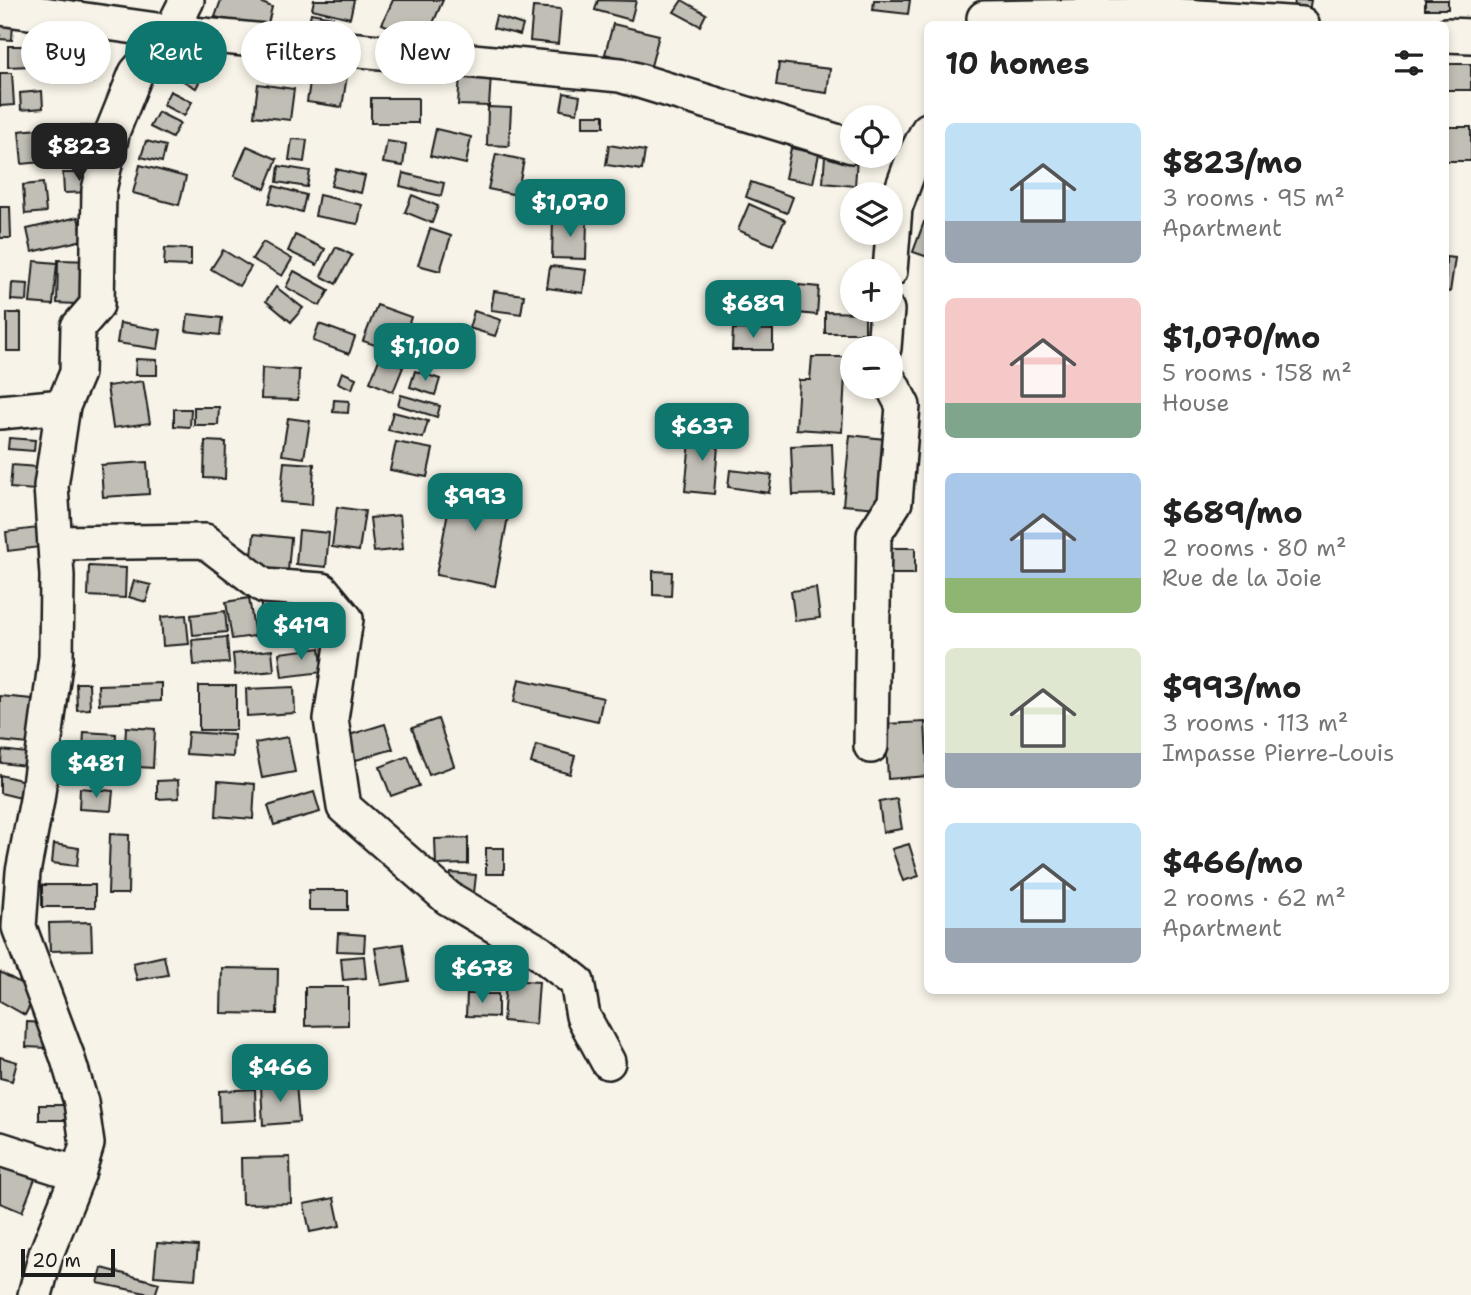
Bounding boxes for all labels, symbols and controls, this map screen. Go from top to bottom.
chip: Buy [21,21,111,84]
chip: Rent [125,21,227,84]
chip: Filters [241,21,361,84]
chip: New [375,21,475,84]
text: 10 homes [945,43,1090,84]
icon: filters [1390,44,1428,82]
map controls [840,105,903,399]
button: locate [840,105,903,168]
pin: $823 [38,124,120,183]
text: $823 [47,131,111,161]
text: $823/mo [1162,142,1302,183]
icon: home [1001,151,1085,235]
pin: $1,070 [513,180,627,239]
button: layers [840,182,903,245]
text: 3 rooms · 95 m² [1162,183,1345,213]
text: $1,070 [531,187,609,217]
text: Apartment [1162,213,1282,243]
button: + [840,259,903,322]
pin: $689 [712,280,794,340]
text: $689 [721,288,785,318]
text: $1,070/mo [1162,317,1320,358]
pin: $1,100 [368,324,482,383]
icon: home [1001,326,1085,410]
text: $1,100 [390,331,460,361]
button: − [840,336,903,399]
text: 5 rooms · 158 m² [1162,358,1352,388]
text: House [1162,388,1230,418]
pin: $637 [661,404,743,463]
text: $637 [671,411,733,441]
pin: $993 [434,474,516,533]
text: $993 [444,481,506,511]
text: $689/mo [1162,492,1303,533]
icon: home [1001,501,1085,585]
text: 2 rooms · 80 m² [1162,533,1347,563]
text: Rue de la Joie [1162,563,1322,593]
pin: $419 [260,602,342,662]
text: $419 [273,610,329,640]
text: $993/mo [1162,667,1302,708]
icon: home [1001,676,1085,760]
text: 3 rooms · 113 m² [1162,708,1348,738]
text: Impasse Pierre-Louis [1162,738,1394,768]
pin: $481 [55,740,137,800]
text: $481 [67,748,125,778]
text: $466/mo [1162,842,1303,883]
icon: home [1001,851,1085,935]
text: 2 rooms · 62 m² [1162,883,1346,913]
text: Apartment [1162,913,1282,943]
pin: $678 [441,946,523,1005]
text: $678 [451,953,513,983]
pin: $466 [239,1044,321,1104]
text: $466 [248,1052,312,1082]
scale bar [21,1246,116,1278]
text: 20 m [32,1248,81,1273]

